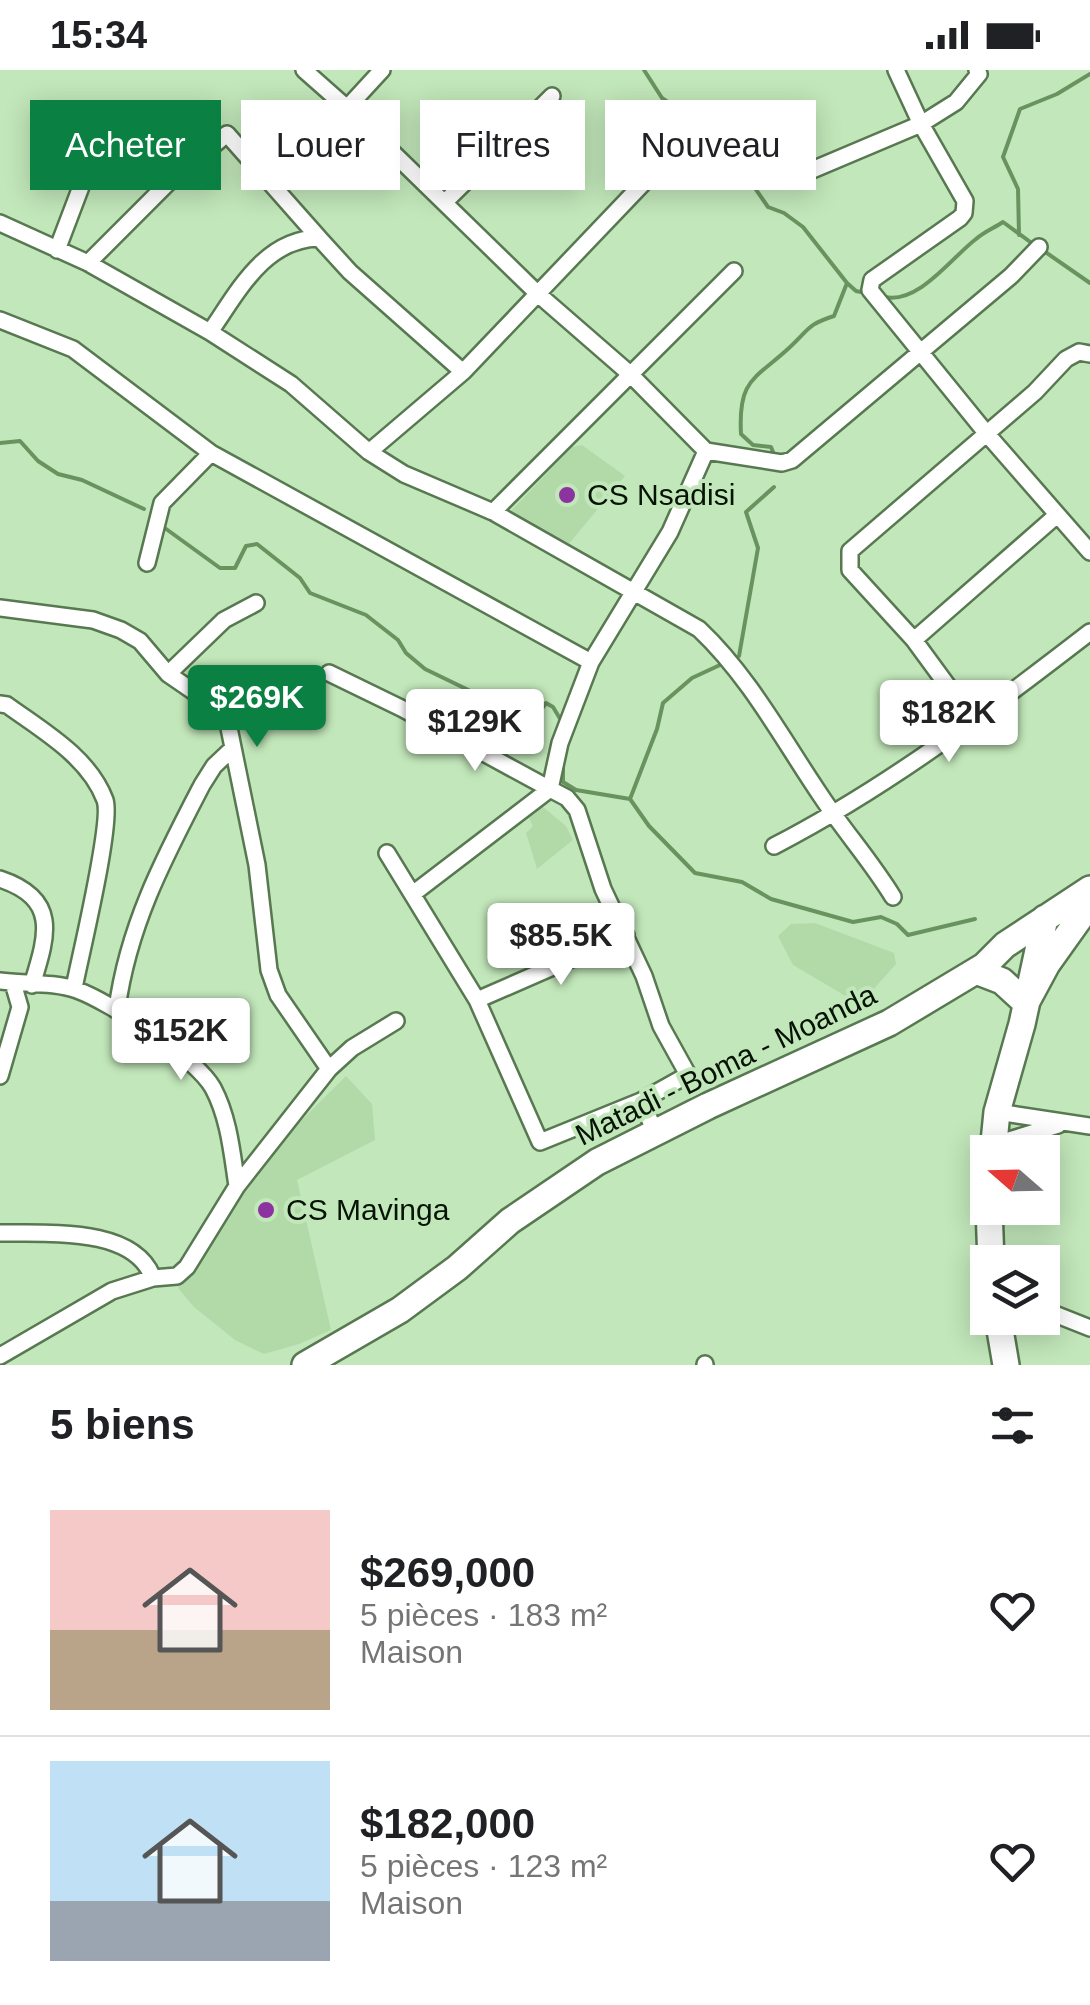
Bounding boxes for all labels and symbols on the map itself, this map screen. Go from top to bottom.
place label: CS Nsadisi [587,478,735,511]
marker: CS Nsadisi [556,484,578,506]
pin: $269K [187,665,327,750]
pin: $182K [879,680,1019,765]
pin: $129K [405,689,545,774]
pin: $85.5K [480,903,642,988]
street label: Matadi - Boma - Moanda [570,977,882,1152]
pin: $152K [111,998,251,1083]
north arrow [970,1135,1060,1225]
place label: CS Mavinga [286,1193,450,1226]
marker: CS Mavinga [255,1199,277,1221]

